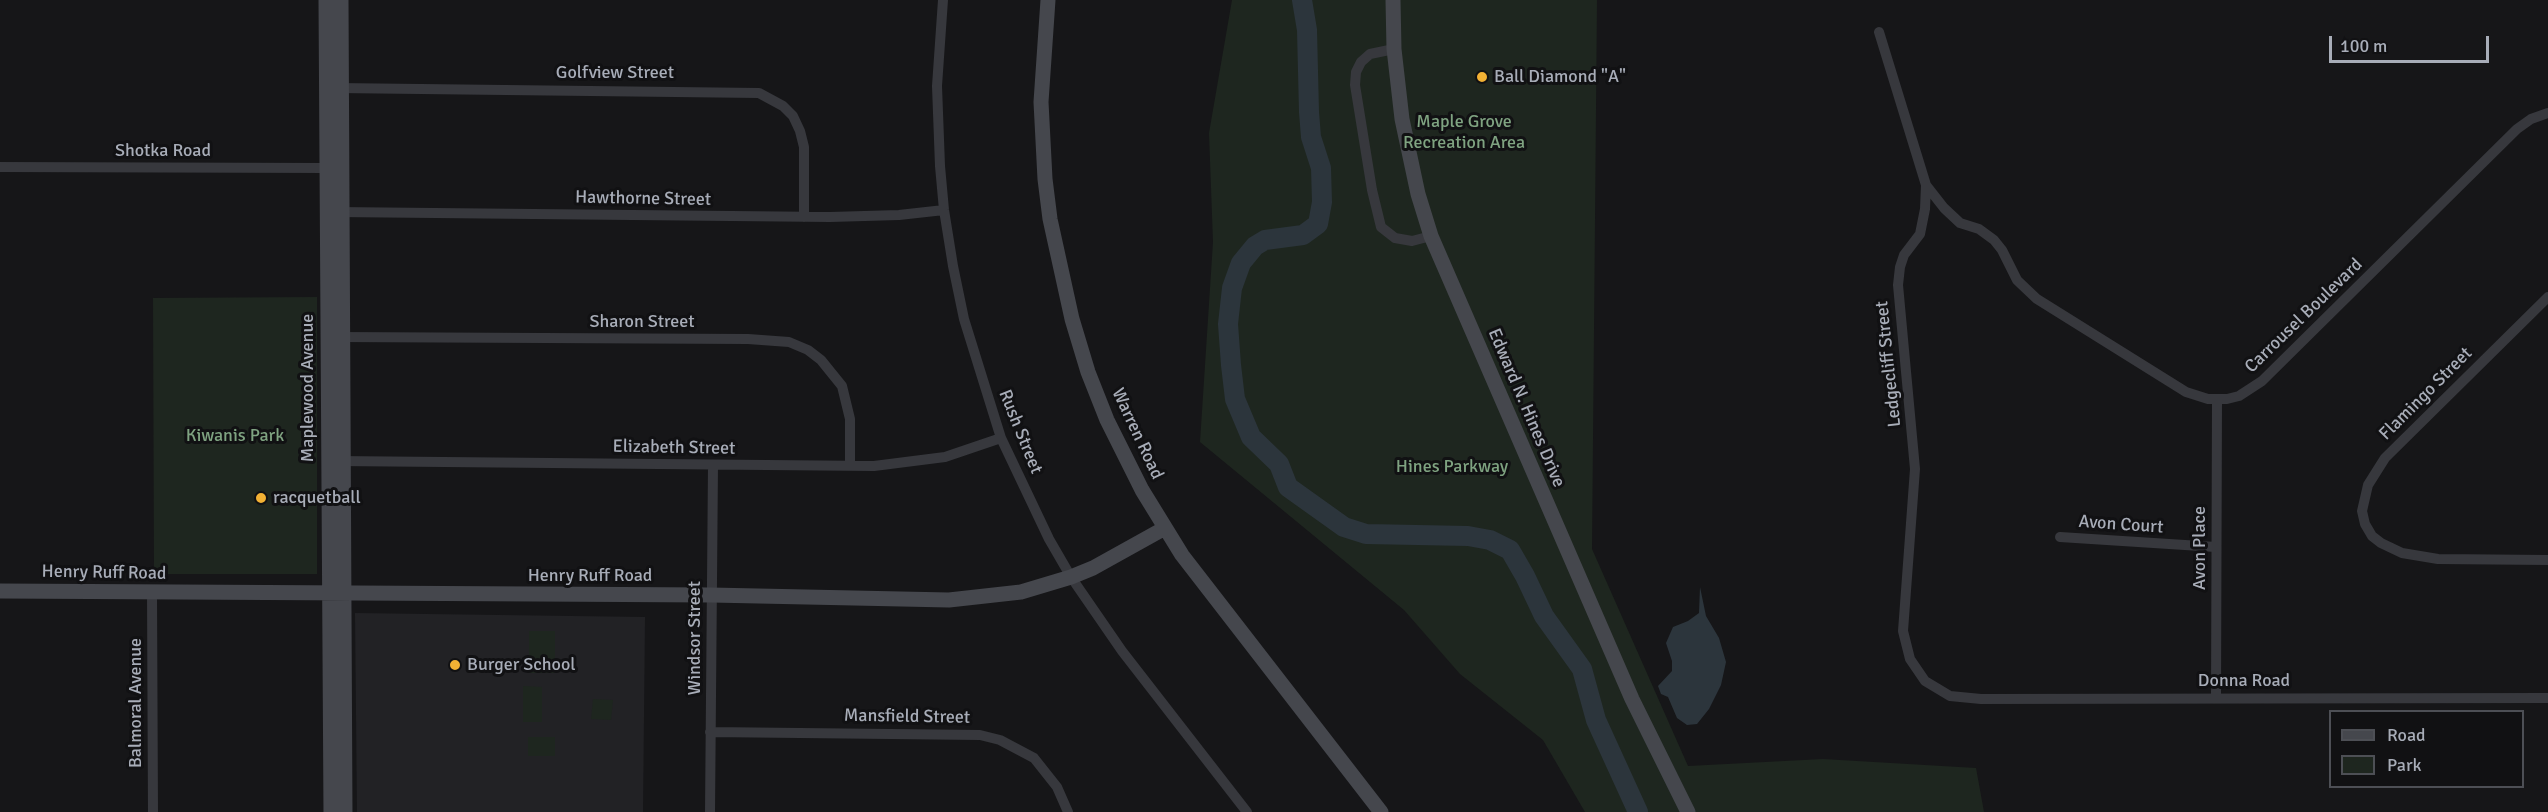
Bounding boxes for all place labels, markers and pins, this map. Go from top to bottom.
place label: Ball Diamond "A" [1494,66,1626,88]
marker: Ball Diamond "A" [1475,70,1489,84]
place label: racquetball [273,487,361,509]
marker: racquetball [254,491,268,505]
place label: Burger School [467,654,576,676]
marker: Burger School [448,658,462,672]

